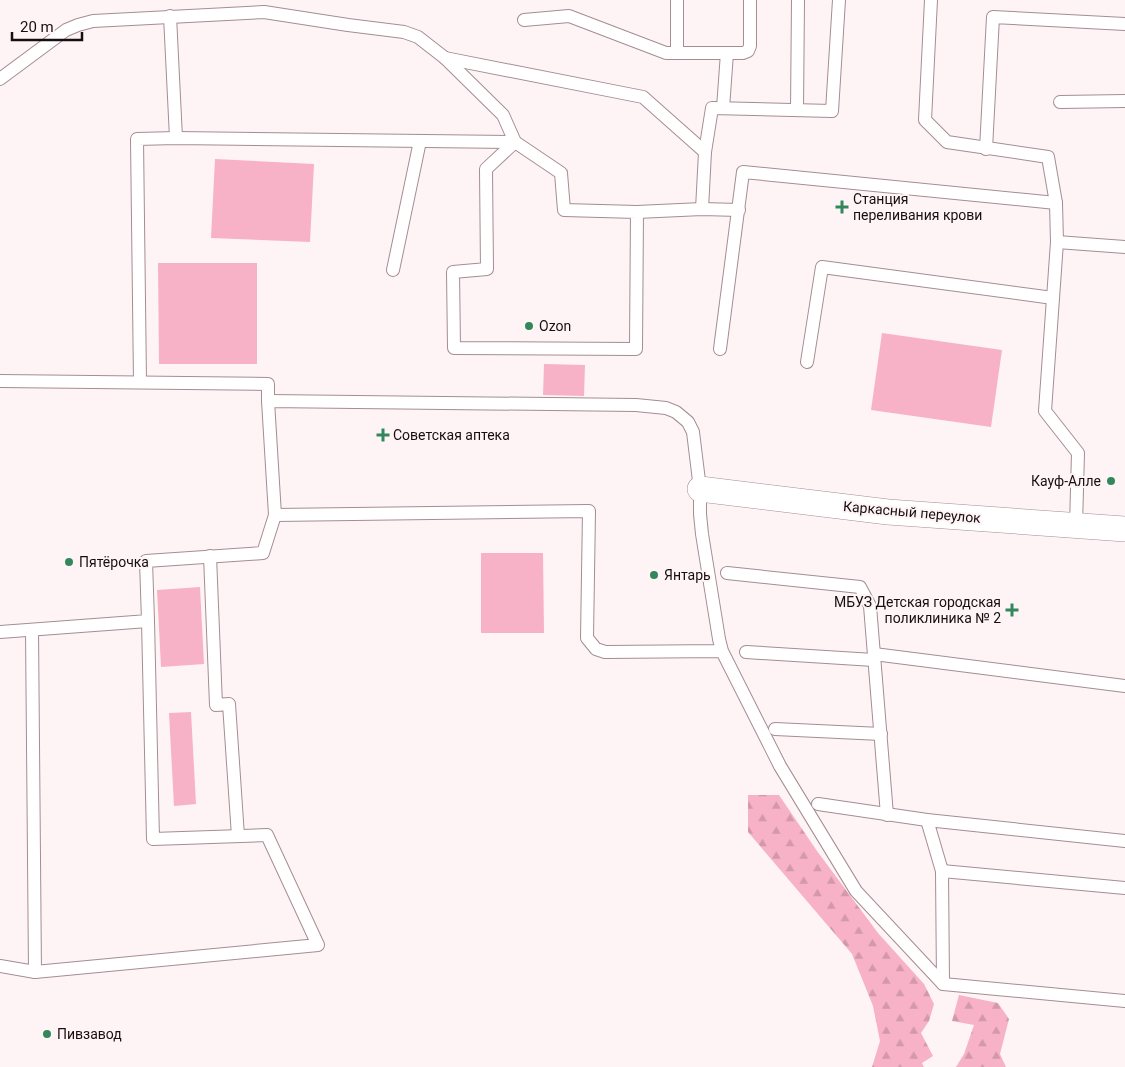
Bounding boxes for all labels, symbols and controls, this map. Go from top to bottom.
scale bar [12,10,82,42]
text: 20 m [20,18,54,36]
place label: Станция переливания крови [853,191,982,223]
marker: Станция переливания крови [835,200,849,214]
place label: Ozon [539,318,571,334]
marker: Ozon [523,320,535,332]
place label: Советская аптека [393,427,510,443]
marker: Советская аптека [377,429,389,441]
place label: Кауф-Алле [1031,473,1101,489]
marker: Кауф-Алле [1105,475,1117,487]
street label: Каркасный переулок [842,498,982,526]
place label: Пятёрочка [79,554,149,570]
marker: Пятёрочка [63,556,75,568]
place label: Янтарь [664,567,711,583]
marker: Янтарь [648,569,660,581]
place label: МБУЗ Детская городская поликлиника № 2 [834,594,1001,626]
marker: МБУЗ Детская городская поликлиника № 2 [1005,603,1019,617]
place label: Пивзавод [57,1026,122,1042]
marker: Пивзавод [41,1028,53,1040]

